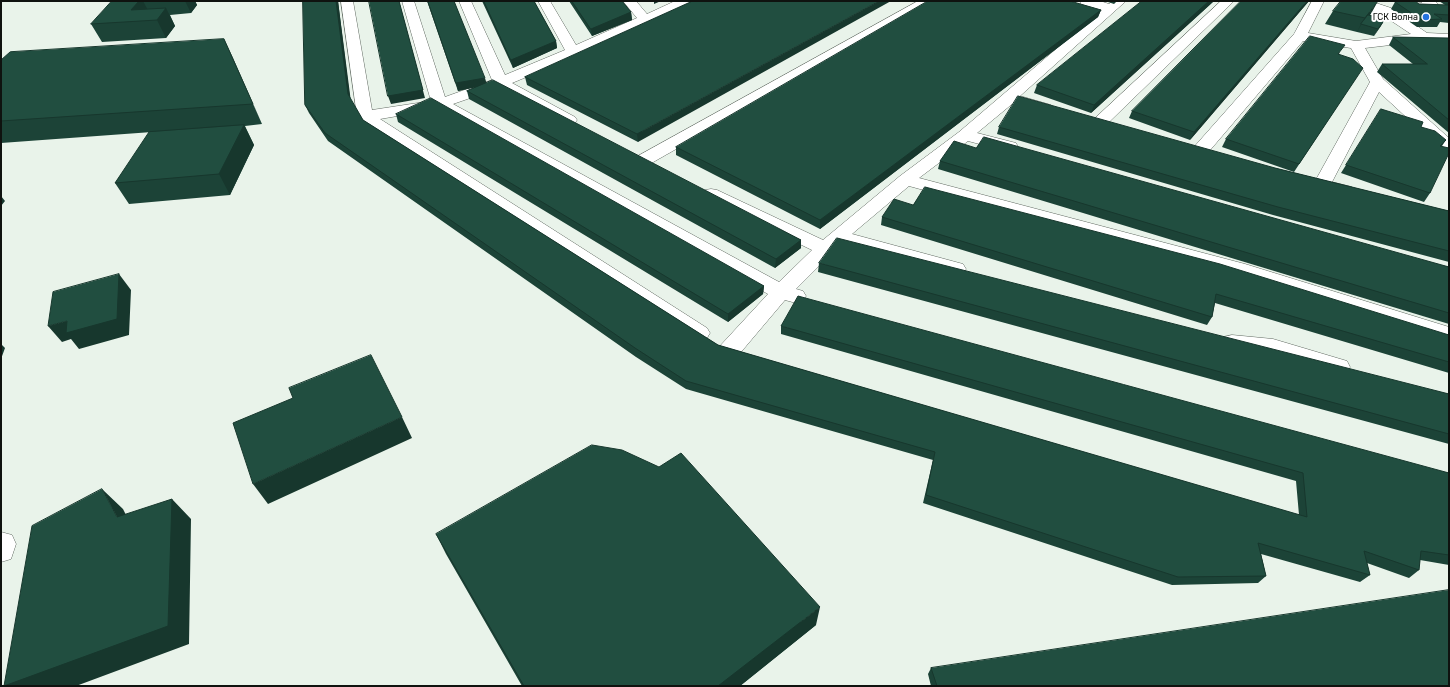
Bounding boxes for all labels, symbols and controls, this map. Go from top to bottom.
place label: ГСК Волна [1373,12,1418,22]
marker: ГСК Волна [1421,12,1431,22]

